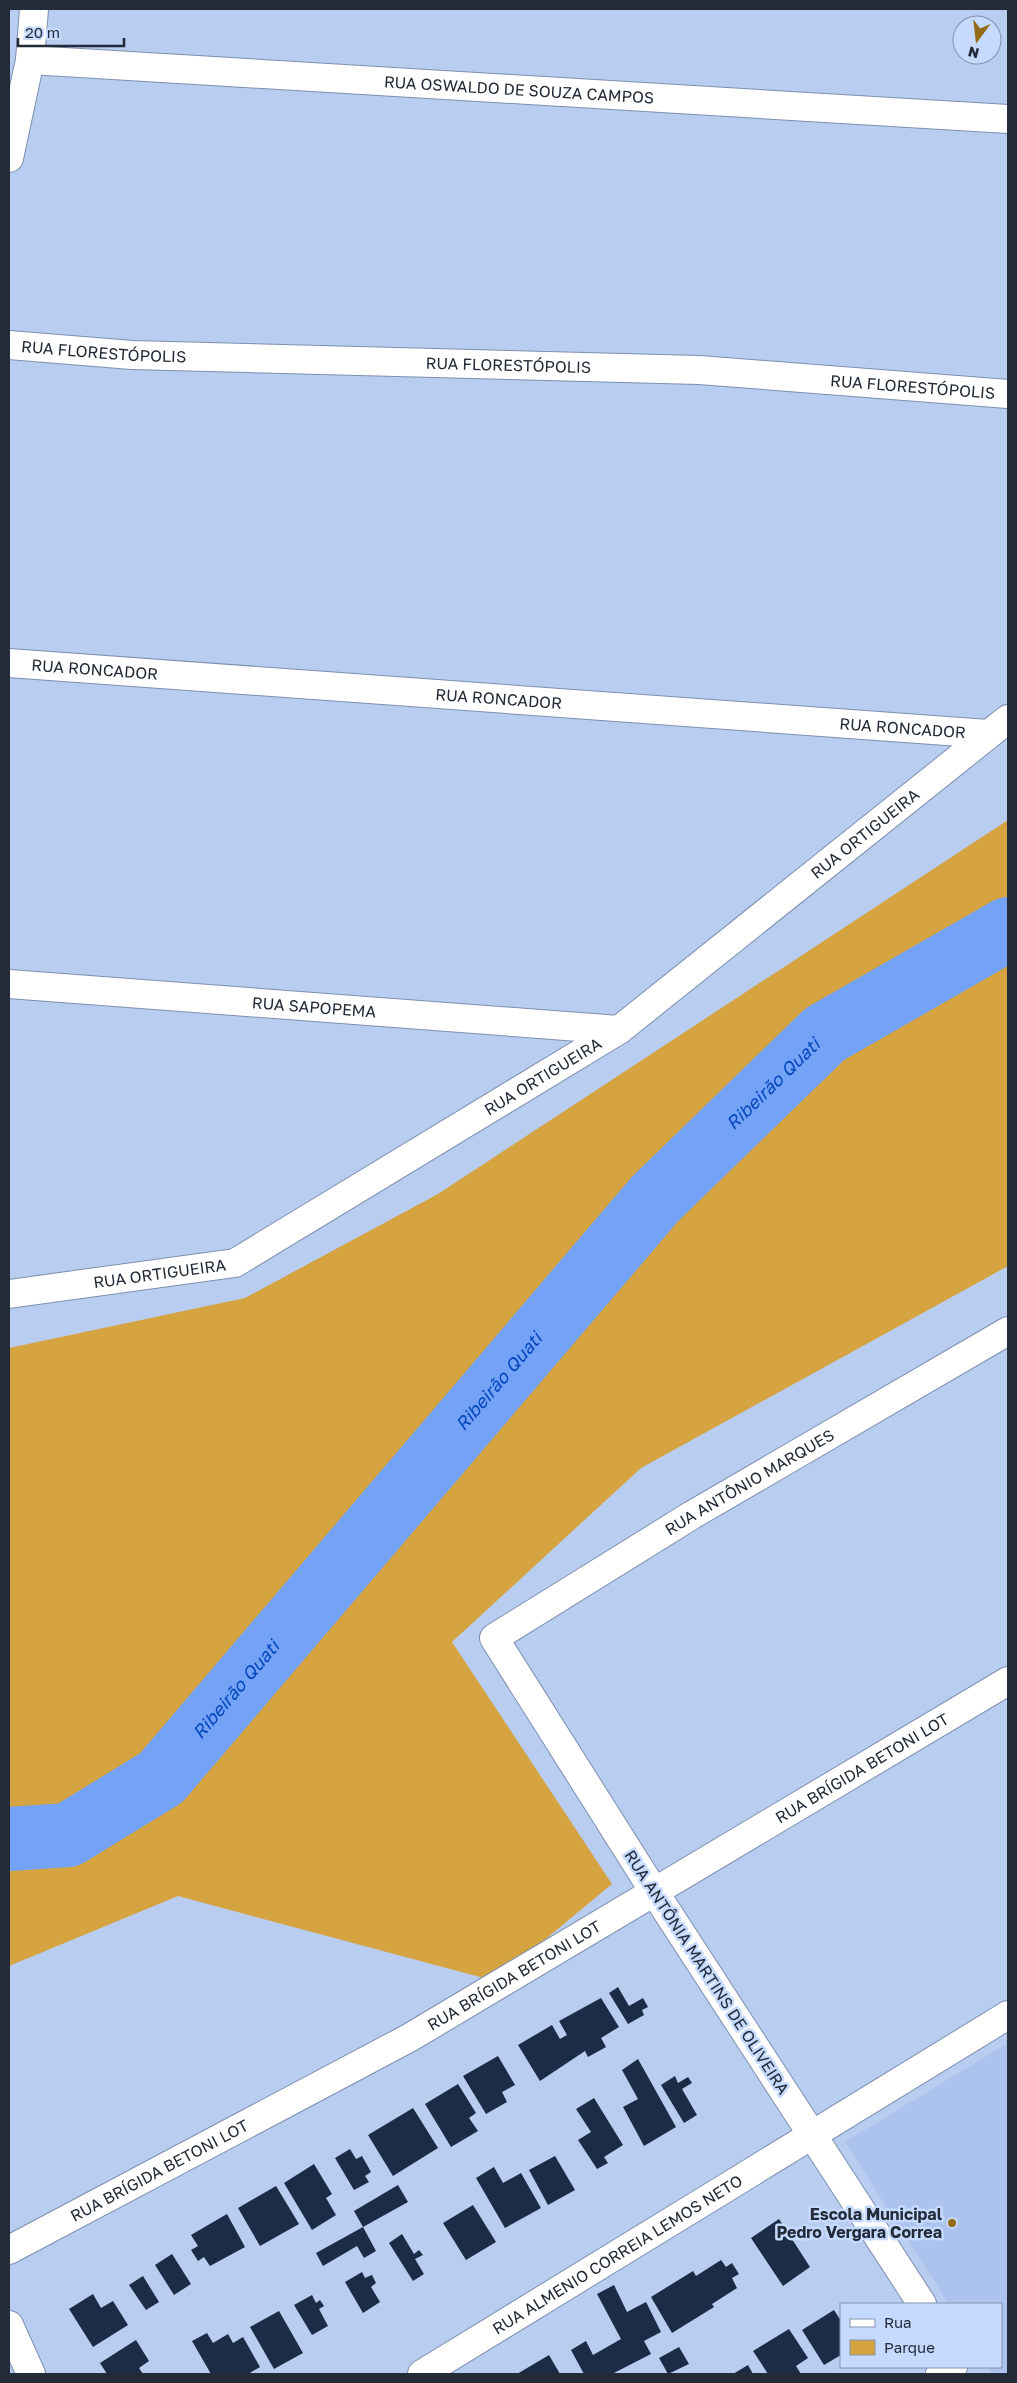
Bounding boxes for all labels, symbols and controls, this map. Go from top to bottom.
scale bar [18,15,124,47]
north arrow [952,15,1002,65]
text: 20 m [25,23,60,41]
text: N [966,43,981,63]
street label: RUA OSWALDO DE SOUZA CAMPOS [383,71,655,108]
street label: RUA FLORESTÓPOLIS [20,336,187,366]
street label: RUA FLORESTÓPOLIS [425,353,591,377]
street label: RUA FLORESTÓPOLIS [829,370,996,403]
street label: RUA RONCADOR [31,655,159,684]
street label: RUA RONCADOR [435,684,563,713]
street label: RUA RONCADOR [839,713,967,742]
street label: RUA ORTIGUEIRA [806,784,923,883]
street label: RUA SAPOPEMA [251,992,377,1022]
water label: Ribeirão Quati [721,1032,825,1134]
street label: RUA ORTIGUEIRA [480,1033,605,1120]
street label: RUA ORTIGUEIRA [92,1254,227,1292]
water label: Ribeirão Quati [450,1326,548,1435]
street label: RUA ANTÔNIO MARQUES [661,1424,838,1539]
water label: Ribeirão Quati [187,1634,285,1743]
street label: RUA BRÍGIDA BETONI LOT [772,1709,952,1827]
street label: RUA ANTÔNIA MARTINS DE OLIVEIRA [620,1846,794,2098]
street label: RUA BRÍGIDA BETONI LOT [424,1916,605,2035]
street label: RUA BRÍGIDA BETONI LOT [67,2115,252,2226]
street label: RUA ALMENIO CORREIA LEMOS NETO [489,2170,746,2339]
place label: Escola Municipal Pedro Vergara Correa [776,2204,943,2242]
marker: Escola Municipal Pedro Vergara Correa [946,2217,958,2229]
legend [840,2303,1002,2368]
text: Rua [884,2313,911,2331]
text: Parque [884,2338,935,2356]

